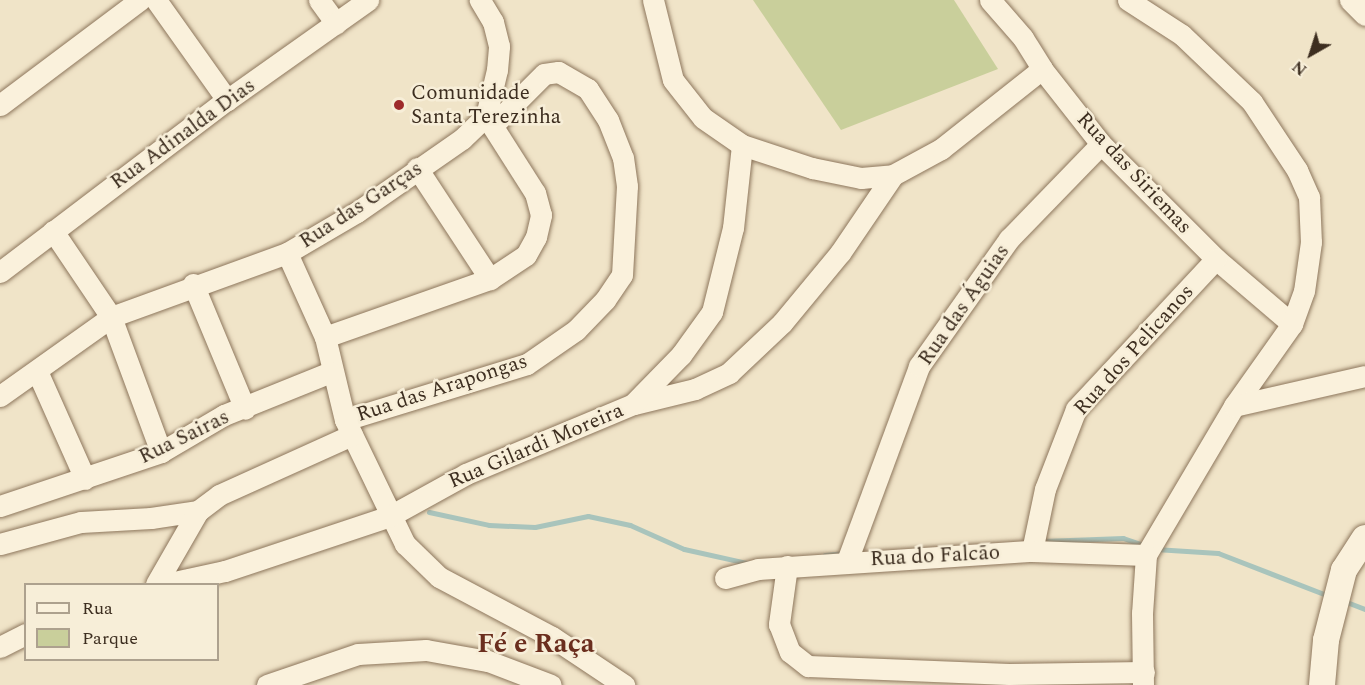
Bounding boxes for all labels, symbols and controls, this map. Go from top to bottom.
north arrow [1281,24,1341,84]
text: N [1287,55,1312,81]
street label: Rua Adinalda Dias [106,73,260,195]
place label: Comunidade Santa Terezinha [411,80,561,130]
marker: Comunidade Santa Terezinha [392,98,406,112]
street label: Rua das Siriemas [1071,107,1197,239]
street label: Rua das Garças [295,156,427,254]
street label: Rua das Águias [913,240,1015,370]
street label: Rua dos Pelicanos [1069,279,1199,421]
street label: Rua das Arapongas [353,348,531,428]
street label: Rua Gilardi Moreira [445,398,627,494]
street label: Rua Sairas [135,404,233,470]
street label: Rua do Falcão [869,540,1001,572]
legend [24,583,219,661]
text: Rua [82,595,113,622]
text: Parque [82,625,138,652]
district label: Fé e Raça [477,629,595,661]

